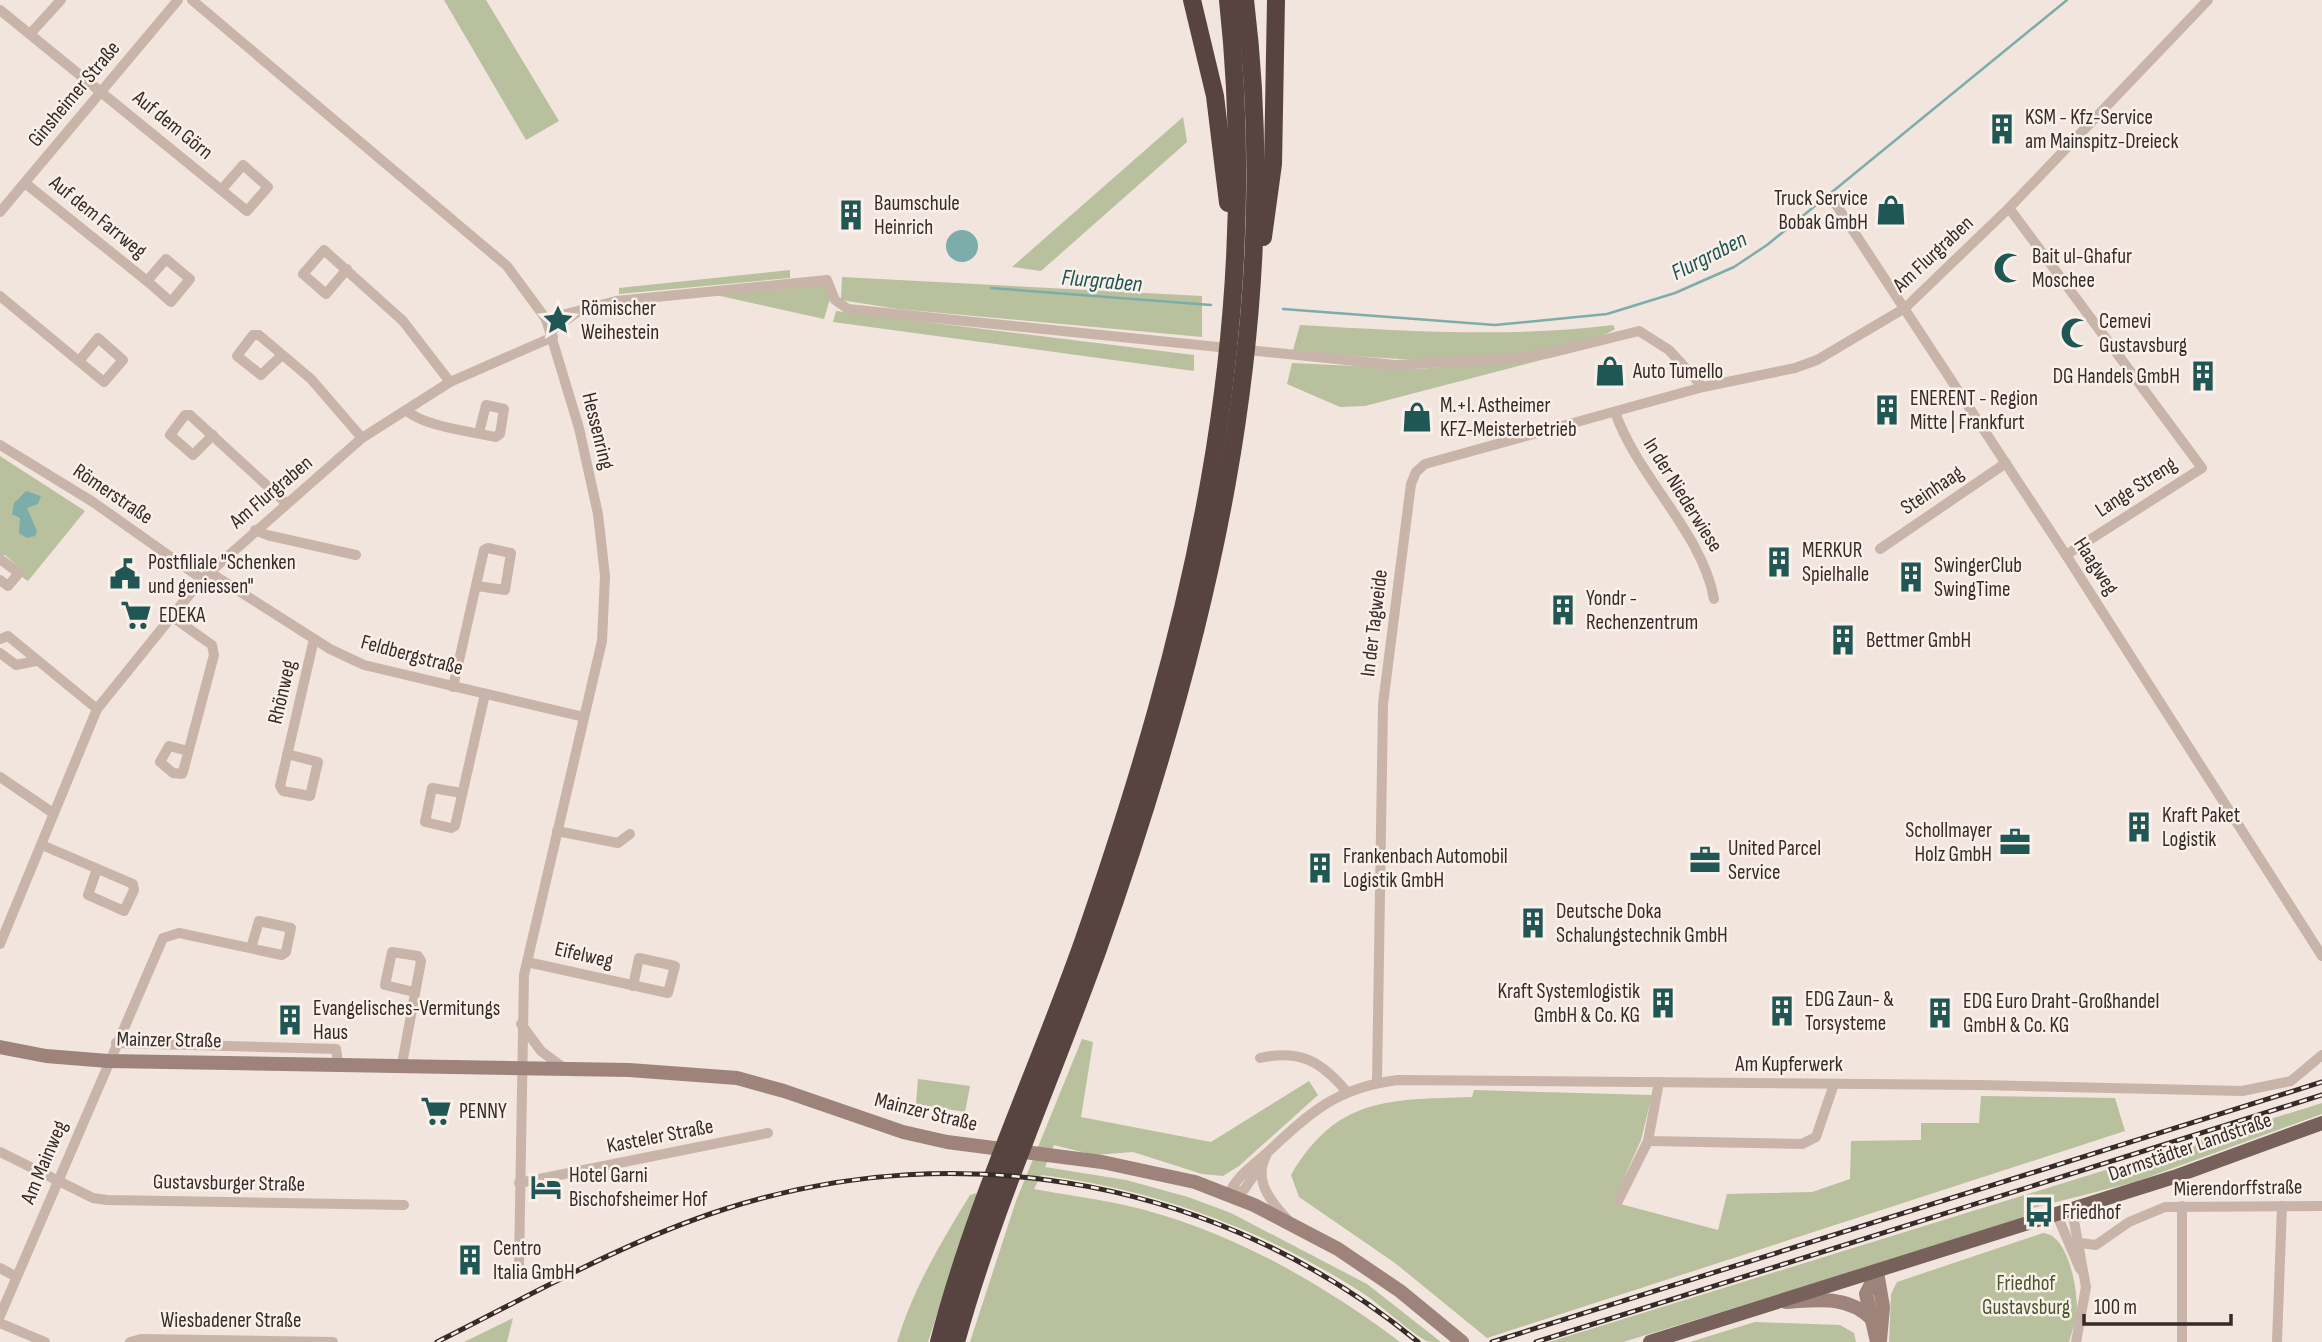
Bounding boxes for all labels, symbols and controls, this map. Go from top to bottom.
street label: Ginsheimer Straße [23,36,125,152]
street label: Auf dem Görn [127,85,218,165]
place label: KSM - Kfz-Service am Mainspitz-Dreieck [2025,105,2179,154]
building icon: KSM - Kfz-Service am Mainspitz-Dreieck [1985,112,2019,146]
street label: Auf dem Farrweg [44,170,152,264]
place label: Truck Service Bobak GmbH [1774,186,1868,235]
place label: Baumschule Heinrich [874,191,960,240]
shop icon: Truck Service Bobak GmbH [1874,193,1908,227]
building icon: Baumschule Heinrich [834,198,868,232]
street label: Am Flurgraben [1887,211,1978,298]
water label: Flurgraben [1667,225,1752,287]
place label: Bait ul-Ghafur Moschee [2032,244,2132,293]
mosque icon: Bait ul-Ghafur Moschee [1992,251,2026,285]
water label: Flurgraben [1060,264,1144,299]
place label: Römischer Weihestein [581,296,659,345]
place icon: Römischer Weihestein [541,303,575,337]
place label: Cemevi Gustavsburg [2099,309,2187,358]
mosque icon: Cemevi Gustavsburg [2059,316,2093,350]
shop icon: Auto Tumello [1593,354,1627,388]
place label: Auto Tumello [1632,359,1723,384]
building icon: DG Handels GmbH [2186,359,2220,393]
place label: DG Handels GmbH [2053,364,2180,389]
place label: ENERENT - Region Mitte | Frankfurt [1910,386,2038,435]
street label: Hessenring [576,390,620,472]
place label: M.+I. Astheimer KFZ-Meisterbetrieb [1440,393,1577,442]
building icon: ENERENT - Region Mitte | Frankfurt [1870,393,1904,427]
shop icon: M.+I. Astheimer KFZ-Meisterbetrieb [1400,400,1434,434]
street label: In der Niederwiese [1638,433,1728,557]
street label: Am Flurgraben [224,450,318,535]
street label: Lange Streng [2091,452,2181,522]
street label: Römerstraße [68,458,158,530]
street label: Steinhaag [1896,460,1968,520]
street label: Haagweg [2068,533,2124,599]
place label: MERKUR Spielhalle [1802,538,1869,587]
building icon: MERKUR Spielhalle [1762,545,1796,579]
place label: Postfiliale "Schenken und geniessen" [148,550,296,599]
place label: SwingerClub SwingTime [1934,553,2022,602]
public building icon: Postfiliale "Schenken und geniessen" [108,557,142,591]
building icon: SwingerClub SwingTime [1894,560,1928,594]
street label: In der Tagweide [1355,568,1393,678]
place label: Yondr - Rechenzentrum [1586,586,1698,635]
building icon: Yondr - Rechenzentrum [1546,593,1580,627]
supermarket icon: EDEKA [119,598,153,632]
place label: EDEKA [159,603,206,628]
building icon: Bettmer GmbH [1826,623,1860,657]
place label: Bettmer GmbH [1866,628,1971,653]
street label: Feldbergstraße [358,629,466,681]
street label: Rhönweg [263,658,301,726]
place label: Kraft Paket Logistik [2162,803,2240,852]
building icon: Kraft Paket Logistik [2122,810,2156,844]
place label: Schollmayer Holz GmbH [1905,818,1992,867]
office icon: Schollmayer Holz GmbH [1998,825,2032,859]
place label: United Parcel Service [1728,836,1821,885]
office icon: United Parcel Service [1688,843,1722,877]
place label: Frankenbach Automobil Logistik GmbH [1343,844,1508,893]
building icon: Frankenbach Automobil Logistik GmbH [1303,851,1337,885]
place label: Deutsche Doka Schalungstechnik GmbH [1556,899,1728,948]
building icon: Deutsche Doka Schalungstechnik GmbH [1516,906,1550,940]
street label: Eifelweg [552,936,616,974]
place label: Kraft Systemlogistik GmbH & Co. KG [1498,979,1640,1028]
building icon: Kraft Systemlogistik GmbH & Co. KG [1646,986,1680,1020]
place label: EDG Zaun- & Torsysteme [1805,987,1894,1036]
place label: EDG Euro Draht-Großhandel GmbH & Co. KG [1963,989,2159,1038]
building icon: EDG Zaun- & Torsysteme [1765,994,1799,1028]
place label: Evangelisches-Vermitungs Haus [313,996,500,1045]
building icon: EDG Euro Draht-Großhandel GmbH & Co. KG [1923,996,1957,1030]
building icon: Evangelisches-Vermitungs Haus [273,1003,307,1037]
street label: Mainzer Straße [116,1027,222,1053]
street label: Am Kupferwerk [1734,1052,1843,1077]
street label: Mainzer Straße [872,1087,980,1137]
supermarket icon: PENNY [419,1094,453,1128]
place label: PENNY [459,1099,507,1124]
street label: Darmstädter Landstraße [2105,1107,2275,1187]
street label: Kasteler Straße [605,1113,715,1159]
street label: Am Mainweg [15,1117,73,1208]
place label: Hotel Garni Bischofsheimer Hof [569,1163,708,1212]
street label: Gustavsburger Straße [153,1169,305,1197]
hotel icon: Hotel Garni Bischofsheimer Hof [529,1170,563,1204]
street label: Mierendorffstraße [2173,1174,2303,1202]
bus stop icon: Friedhof [2022,1195,2056,1229]
place label: Friedhof [2062,1200,2122,1225]
place label: Centro Italia GmbH [493,1236,575,1285]
building icon: Centro Italia GmbH [453,1243,487,1277]
park label: Friedhof Gustavsburg [1982,1271,2070,1320]
scale bar [2084,1282,2231,1326]
text: 100 m [2094,1295,2137,1320]
street label: Wiesbadener Straße [161,1308,301,1333]

